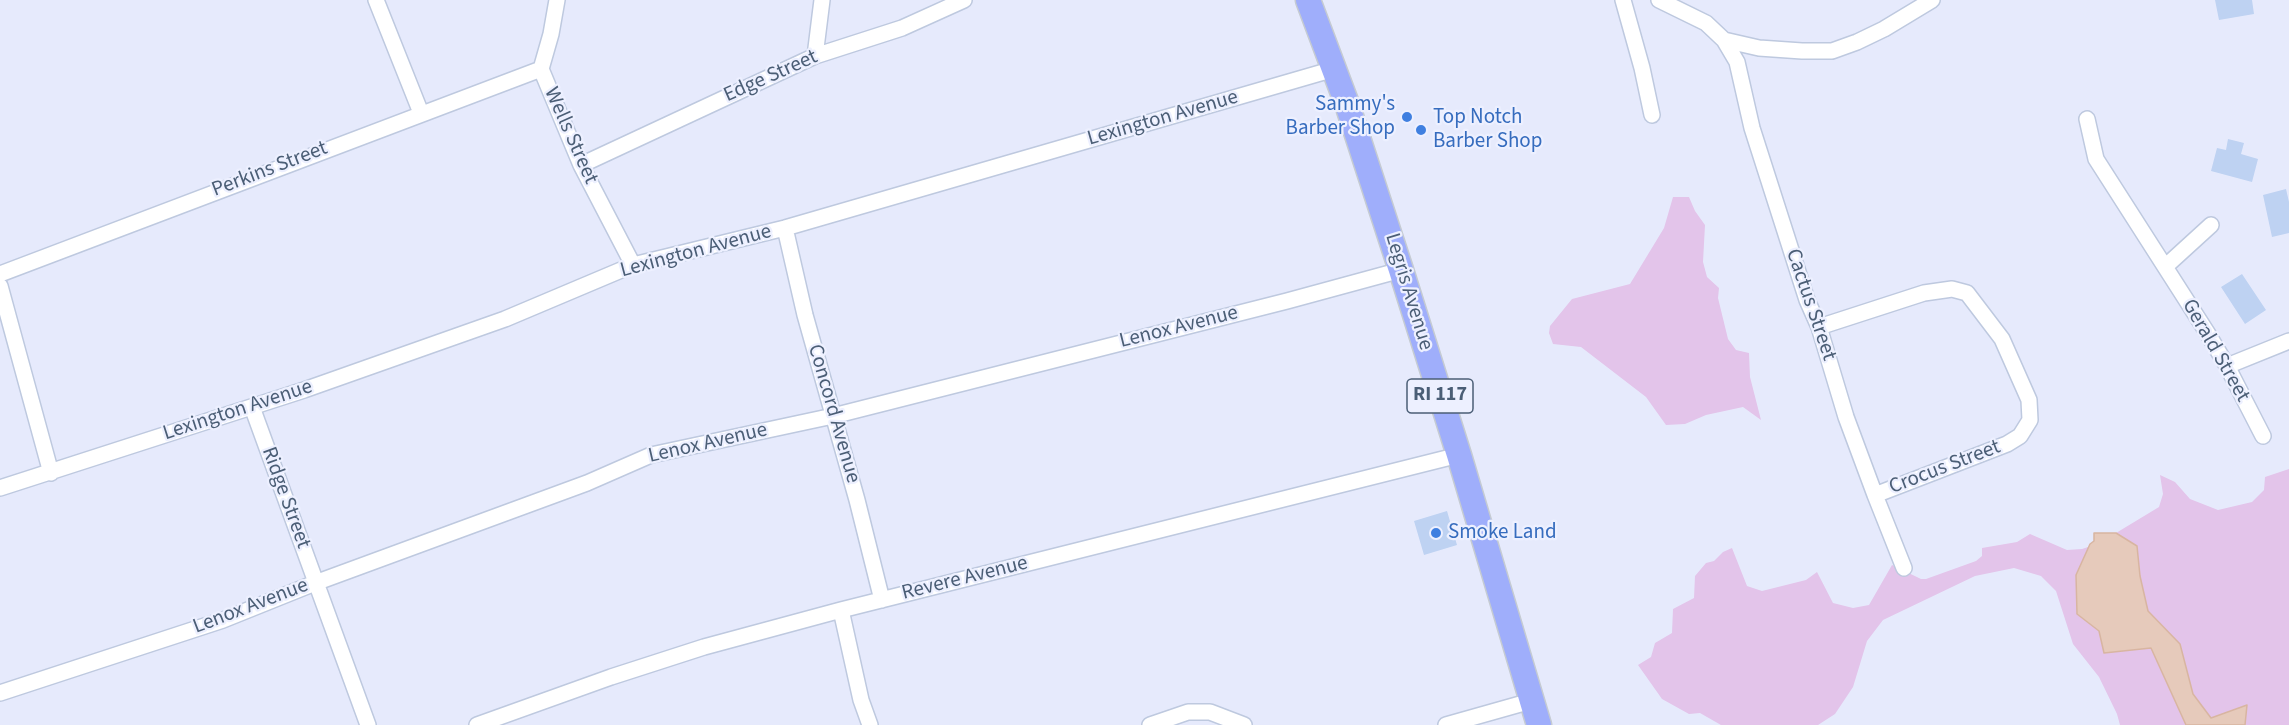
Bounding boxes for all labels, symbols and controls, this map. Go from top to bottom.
street label: Edge Street [720,45,822,109]
street label: Wells Street [537,84,603,188]
street label: Lexington Avenue [1085,85,1241,153]
place label: Sammy's Barber Shop [1286,92,1395,142]
place label: Top Notch Barber Shop [1433,105,1542,155]
marker: Sammy's Barber Shop [1400,110,1414,124]
marker: Top Notch Barber Shop [1414,123,1428,137]
street label: Perkins Street [209,136,331,204]
street label: Lexington Avenue [618,220,774,284]
street label: Legris Avenue [1378,230,1438,354]
street label: Cactus Street [1779,246,1841,364]
street label: Gerald Street [2175,295,2255,407]
street label: Lenox Avenue [1117,301,1241,355]
street label: Concord Avenue [801,342,865,486]
street label: Lexington Avenue [160,375,316,447]
road number: RI 117 [1407,379,1473,413]
street label: Lenox Avenue [646,418,770,470]
street label: Crocus Street [1886,435,2004,501]
street label: Ridge Street [255,444,315,552]
place label: Smoke Land [1448,520,1557,546]
marker: Smoke Land [1429,526,1443,540]
street label: Revere Avenue [899,551,1031,607]
street label: Lenox Avenue [190,574,312,640]

